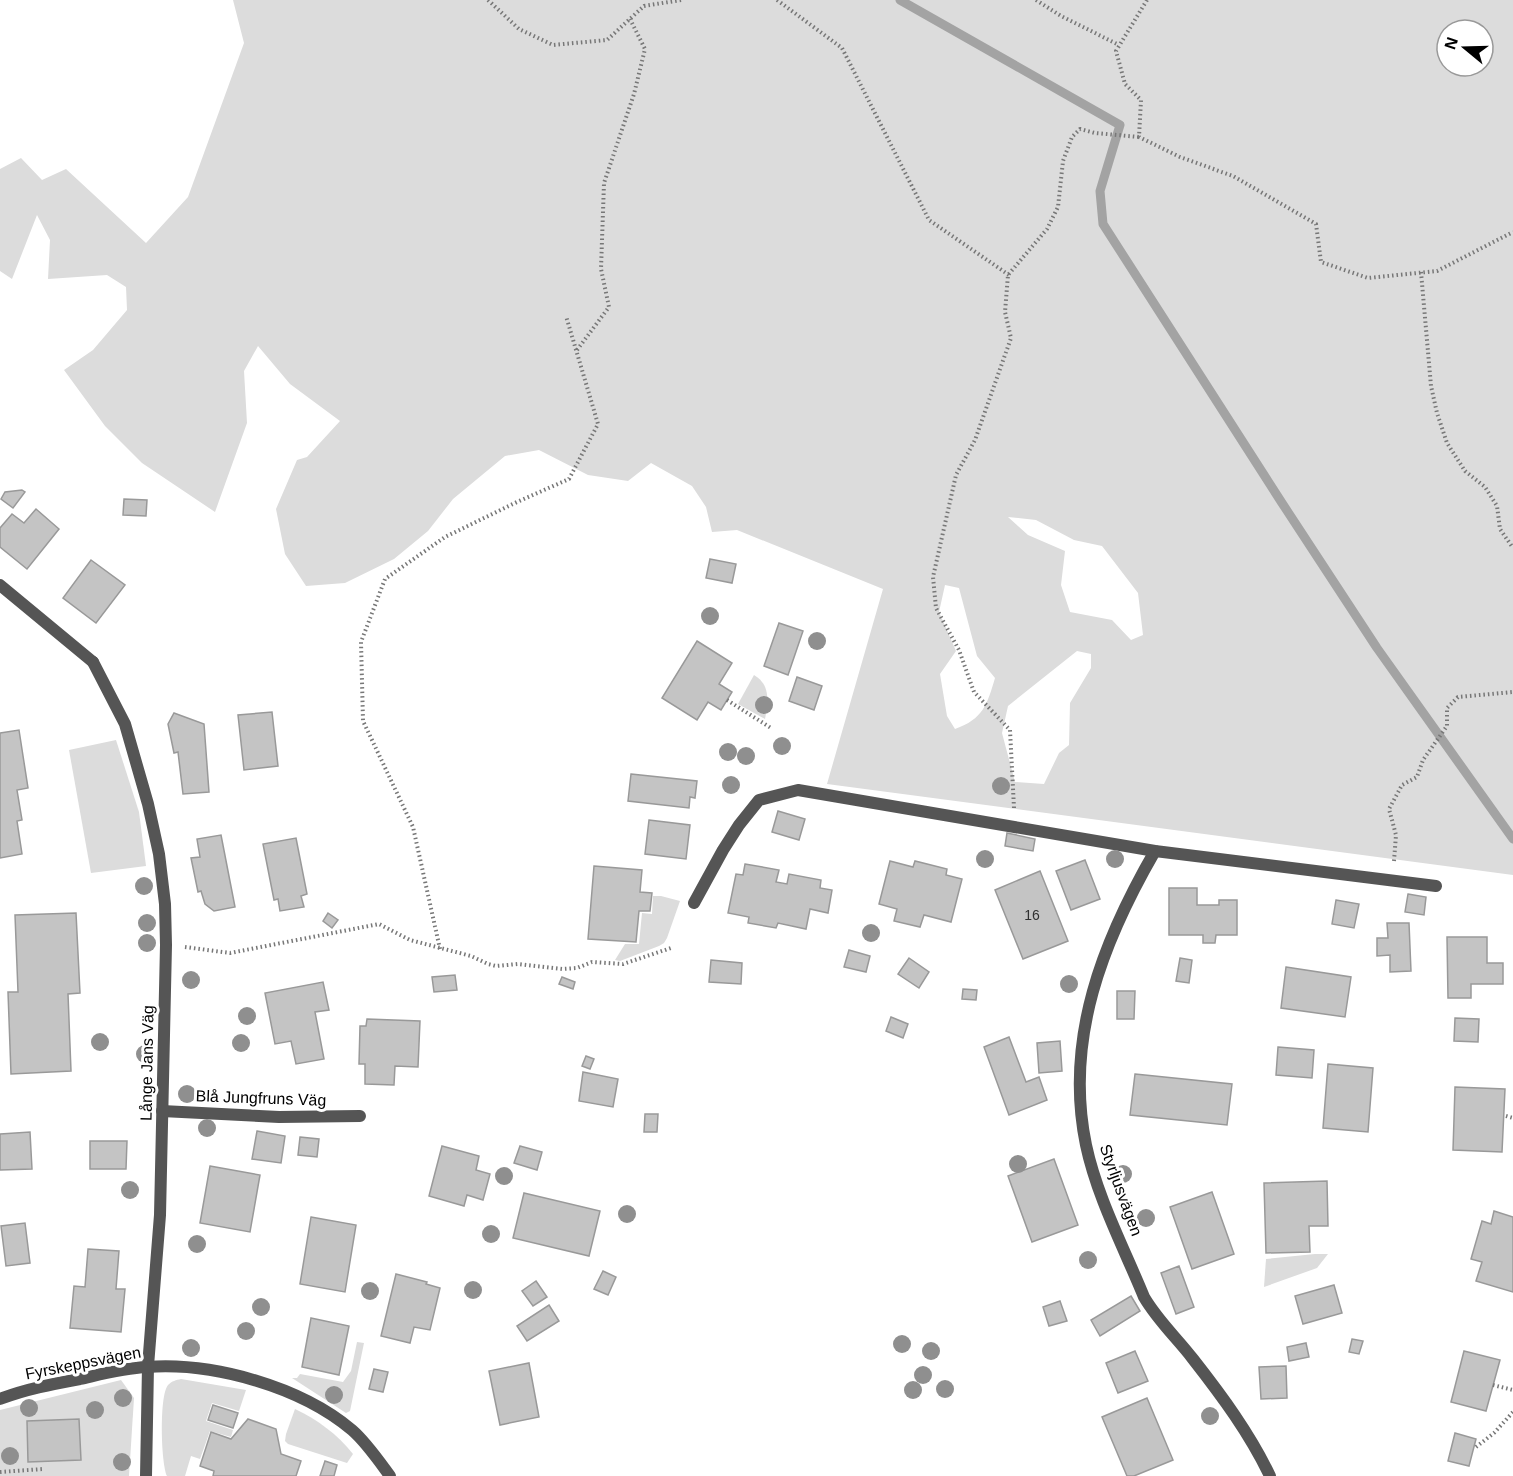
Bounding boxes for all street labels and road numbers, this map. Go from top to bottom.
street label: Långe Jans Väg [137,1005,157,1121]
street label: Blå Jungfruns Väg [195,1087,327,1109]
street label: Styrljusvägen [1097,1142,1145,1238]
street label: Fyrskeppsvägen [24,1343,142,1383]

